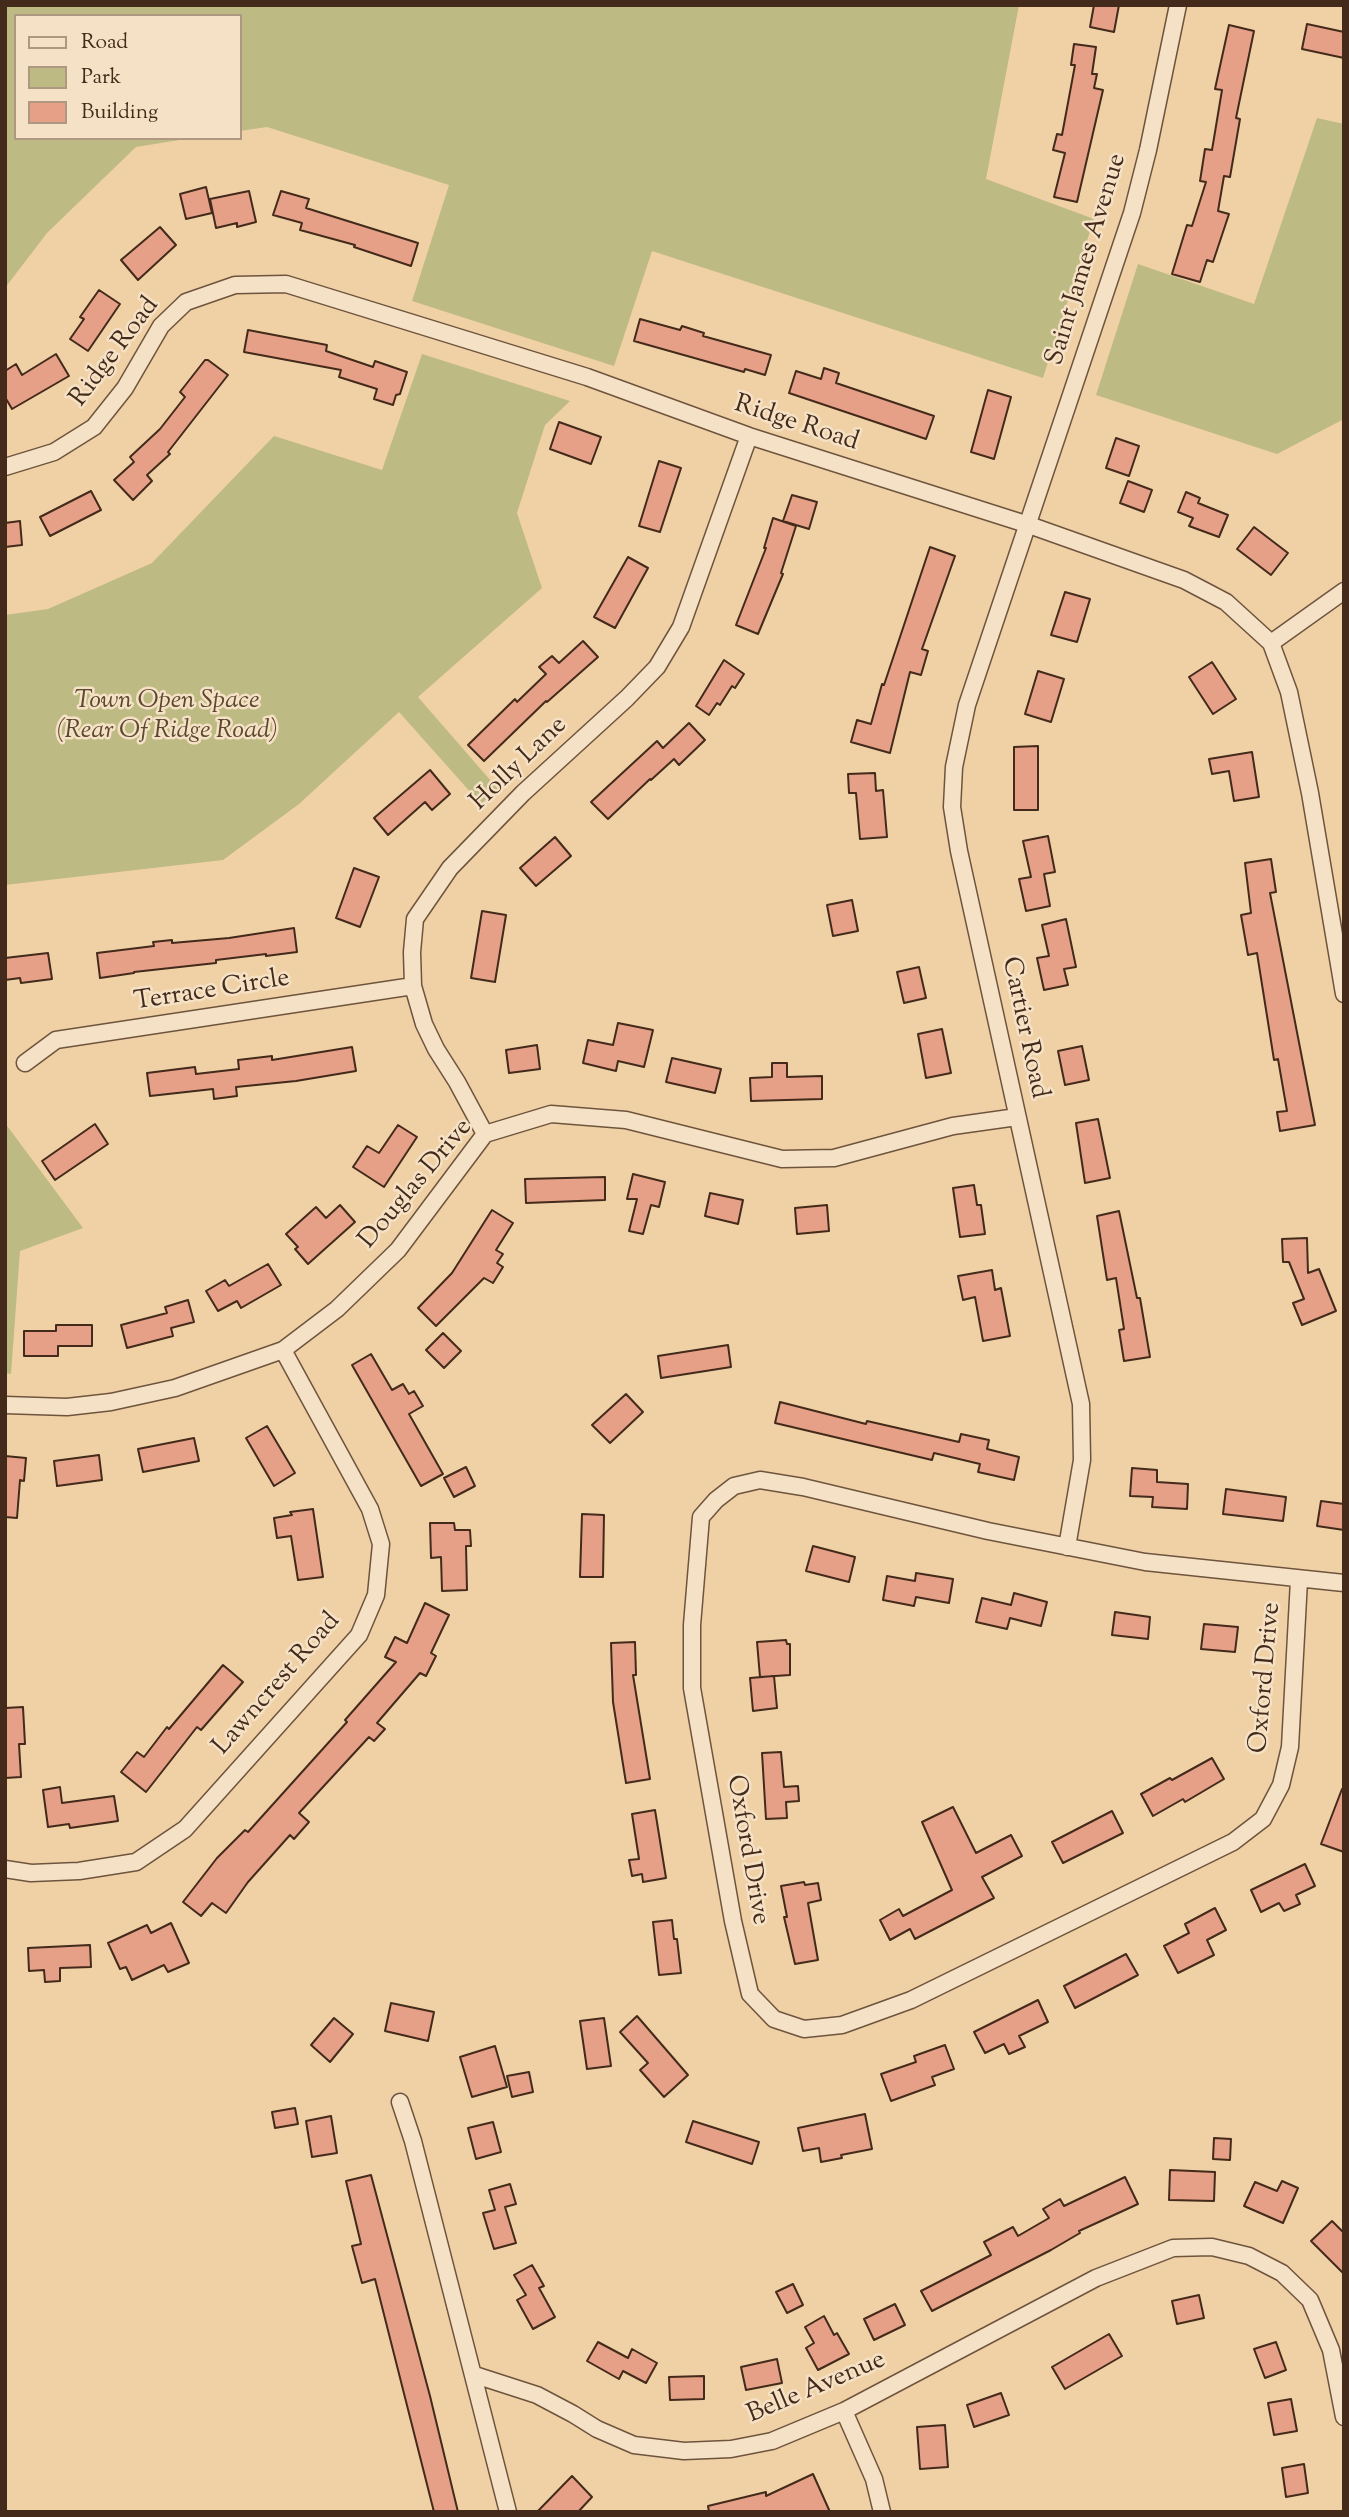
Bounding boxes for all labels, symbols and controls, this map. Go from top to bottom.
legend [14,14,242,140]
text: Road [81,28,128,58]
text: Park [81,63,121,93]
text: Building [81,98,158,128]
street label: Saint James Avenue [1041,150,1135,370]
street label: Ridge Road [65,292,167,414]
street label: Ridge Road [730,390,862,460]
park label: Town Open Space (Rear Of Ridge Road) [56,687,278,748]
street label: Holly Lane [465,711,575,819]
street label: Cartier Road [993,954,1053,1102]
street label: Terrace Circle [132,964,292,1020]
street label: Douglas Drive [354,1114,480,1256]
street label: Oxford Drive [1245,1601,1289,1755]
street label: Lawncrest Road [208,1607,348,1763]
street label: Oxford Drive [717,1773,775,1927]
street label: Belle Avenue [743,2346,891,2432]

